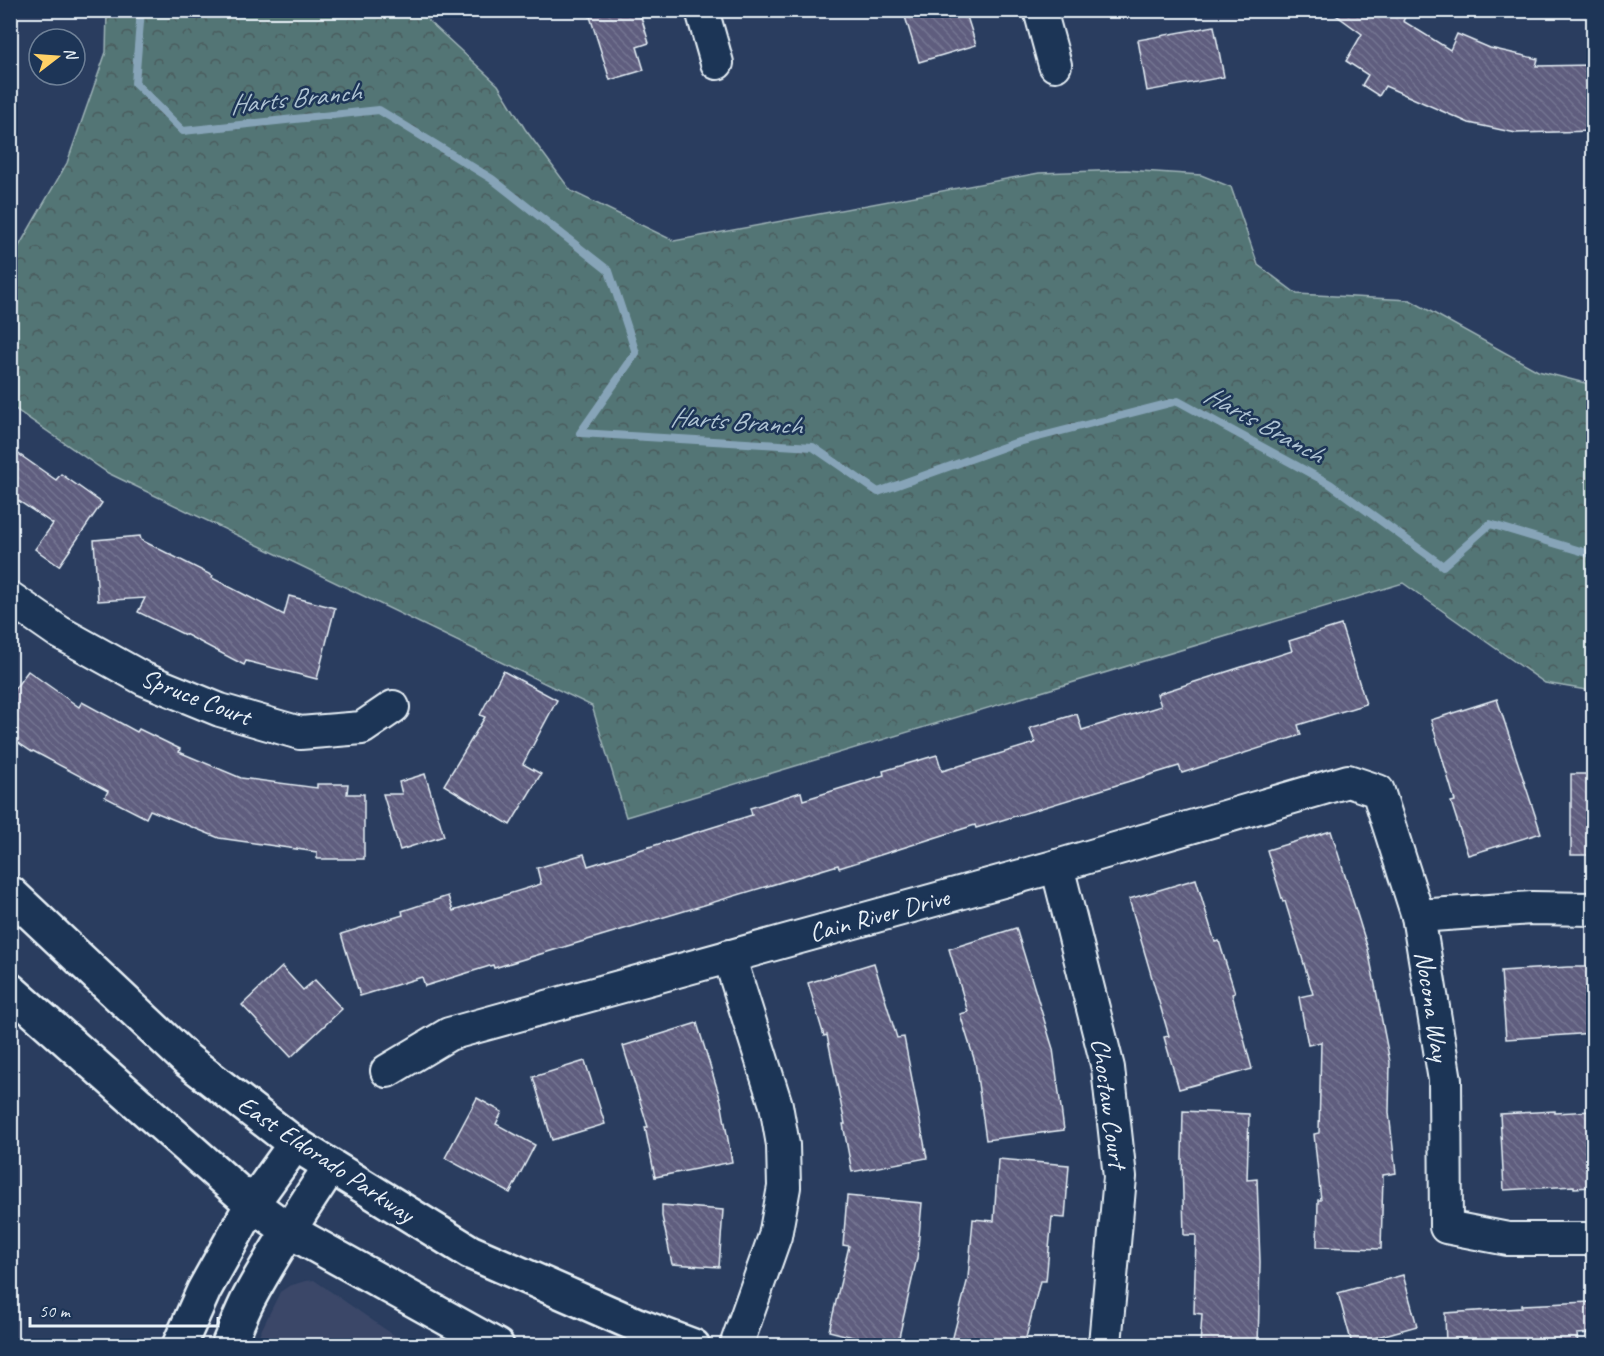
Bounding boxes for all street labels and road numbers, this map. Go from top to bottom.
street label: Spruce Court [136,661,258,734]
street label: Cain River Drive [806,880,954,949]
street label: Nocona Way [1407,949,1457,1065]
street label: Choctaw Court [1084,1036,1135,1173]
street label: East Eldorado Parkway [231,1088,422,1231]

